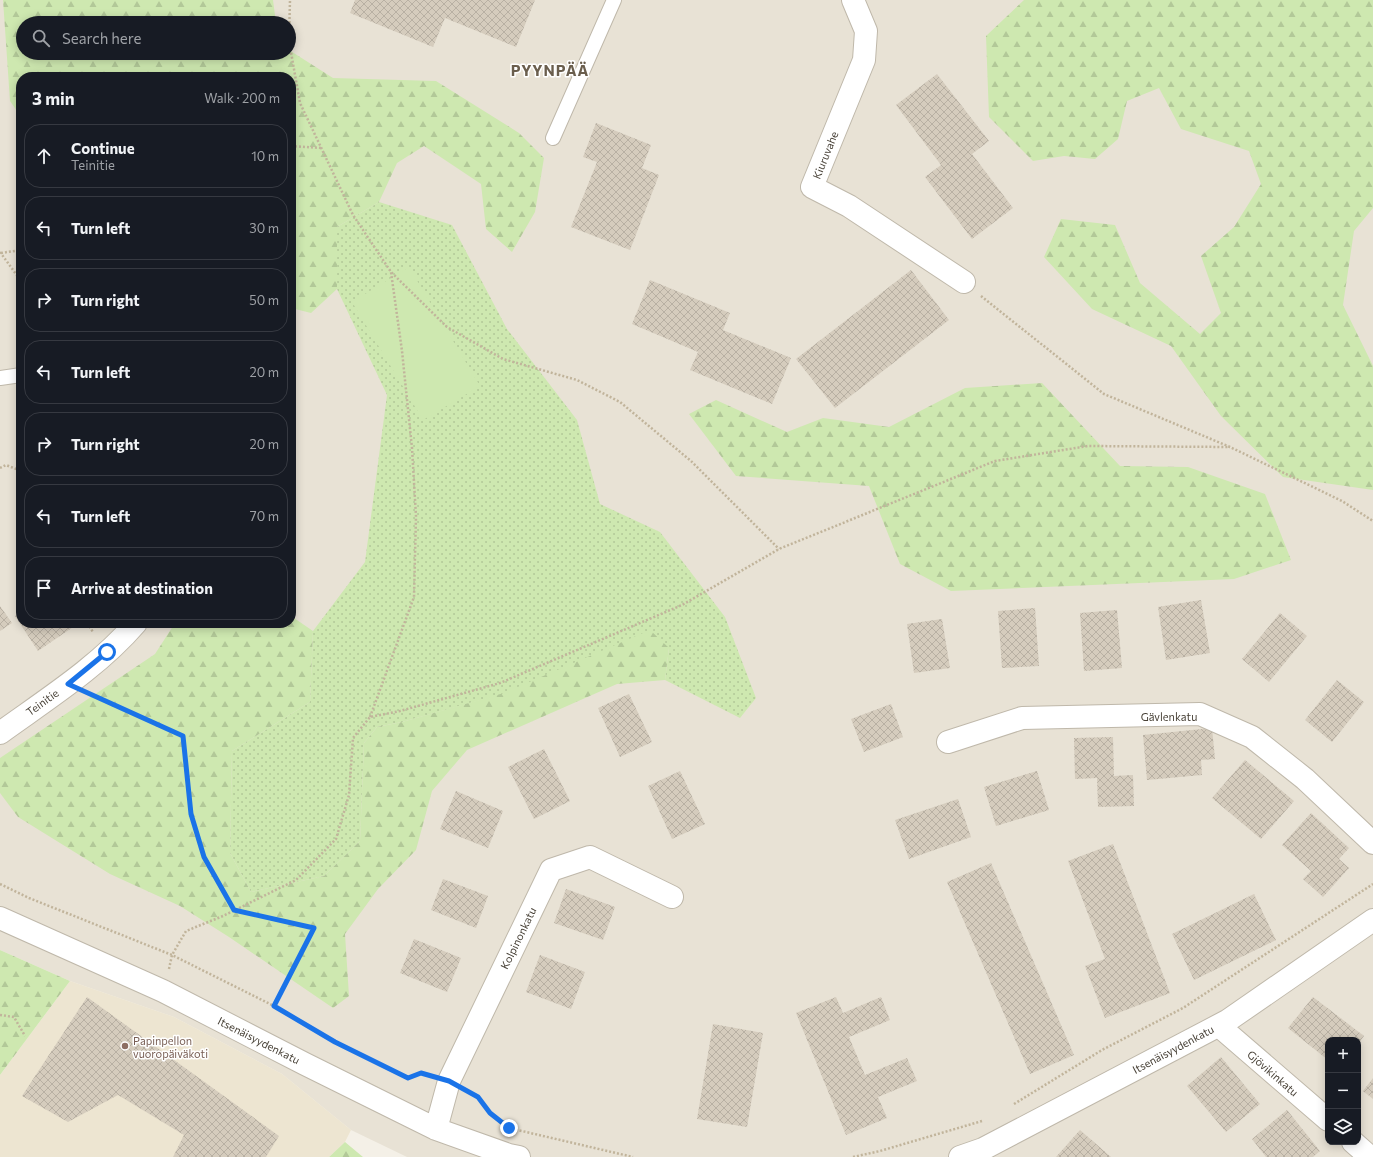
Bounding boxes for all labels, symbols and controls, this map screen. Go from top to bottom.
search box [16,16,296,60]
icon: search [30,27,52,49]
text: Search here [62,29,141,47]
district label: PYYNPÄÄ [511,61,589,79]
text: 3 min [32,88,75,109]
text: Walk · 200 m [204,90,280,106]
street label: Kiuruvahe [810,129,841,181]
text: Continue [71,139,135,157]
icon: ahead [33,145,55,167]
text: 10 m [251,148,279,164]
text: Teinitie [71,157,115,173]
icon: left [33,217,55,239]
text: Turn left [71,219,130,237]
text: 30 m [249,220,279,236]
icon: right [33,289,55,311]
text: Turn right [71,291,140,309]
text: 50 m [249,292,279,308]
icon: left [33,361,55,383]
text: Turn left [71,363,130,381]
text: 20 m [250,364,279,380]
icon: right [33,433,55,455]
text: Turn right [71,435,140,453]
text: 20 m [250,436,279,452]
icon: left [33,505,55,527]
text: Turn left [71,507,130,525]
text: 70 m [250,508,279,524]
icon: arrive [33,577,55,599]
text: Arrive at destination [71,579,213,597]
route start [98,643,116,661]
street label: Teinitie [23,686,61,718]
street label: Gävlenkatu [1141,710,1197,723]
street label: Kolpinonkatu [497,905,539,971]
street label: Itsenäisyydenkatu [216,1014,302,1066]
street label: Itsenäisyydenkatu [1130,1022,1216,1076]
place label: Papinpellon vuoropäiväkoti [133,1034,208,1060]
map controls [1325,1037,1361,1145]
button: + [1325,1037,1361,1073]
marker: Papinpellon vuoropäiväkoti [120,1041,130,1051]
street label: Gjövikinkatu [1245,1047,1301,1099]
button: − [1325,1073,1361,1109]
button: layers [1325,1109,1361,1145]
route end [500,1119,518,1137]

